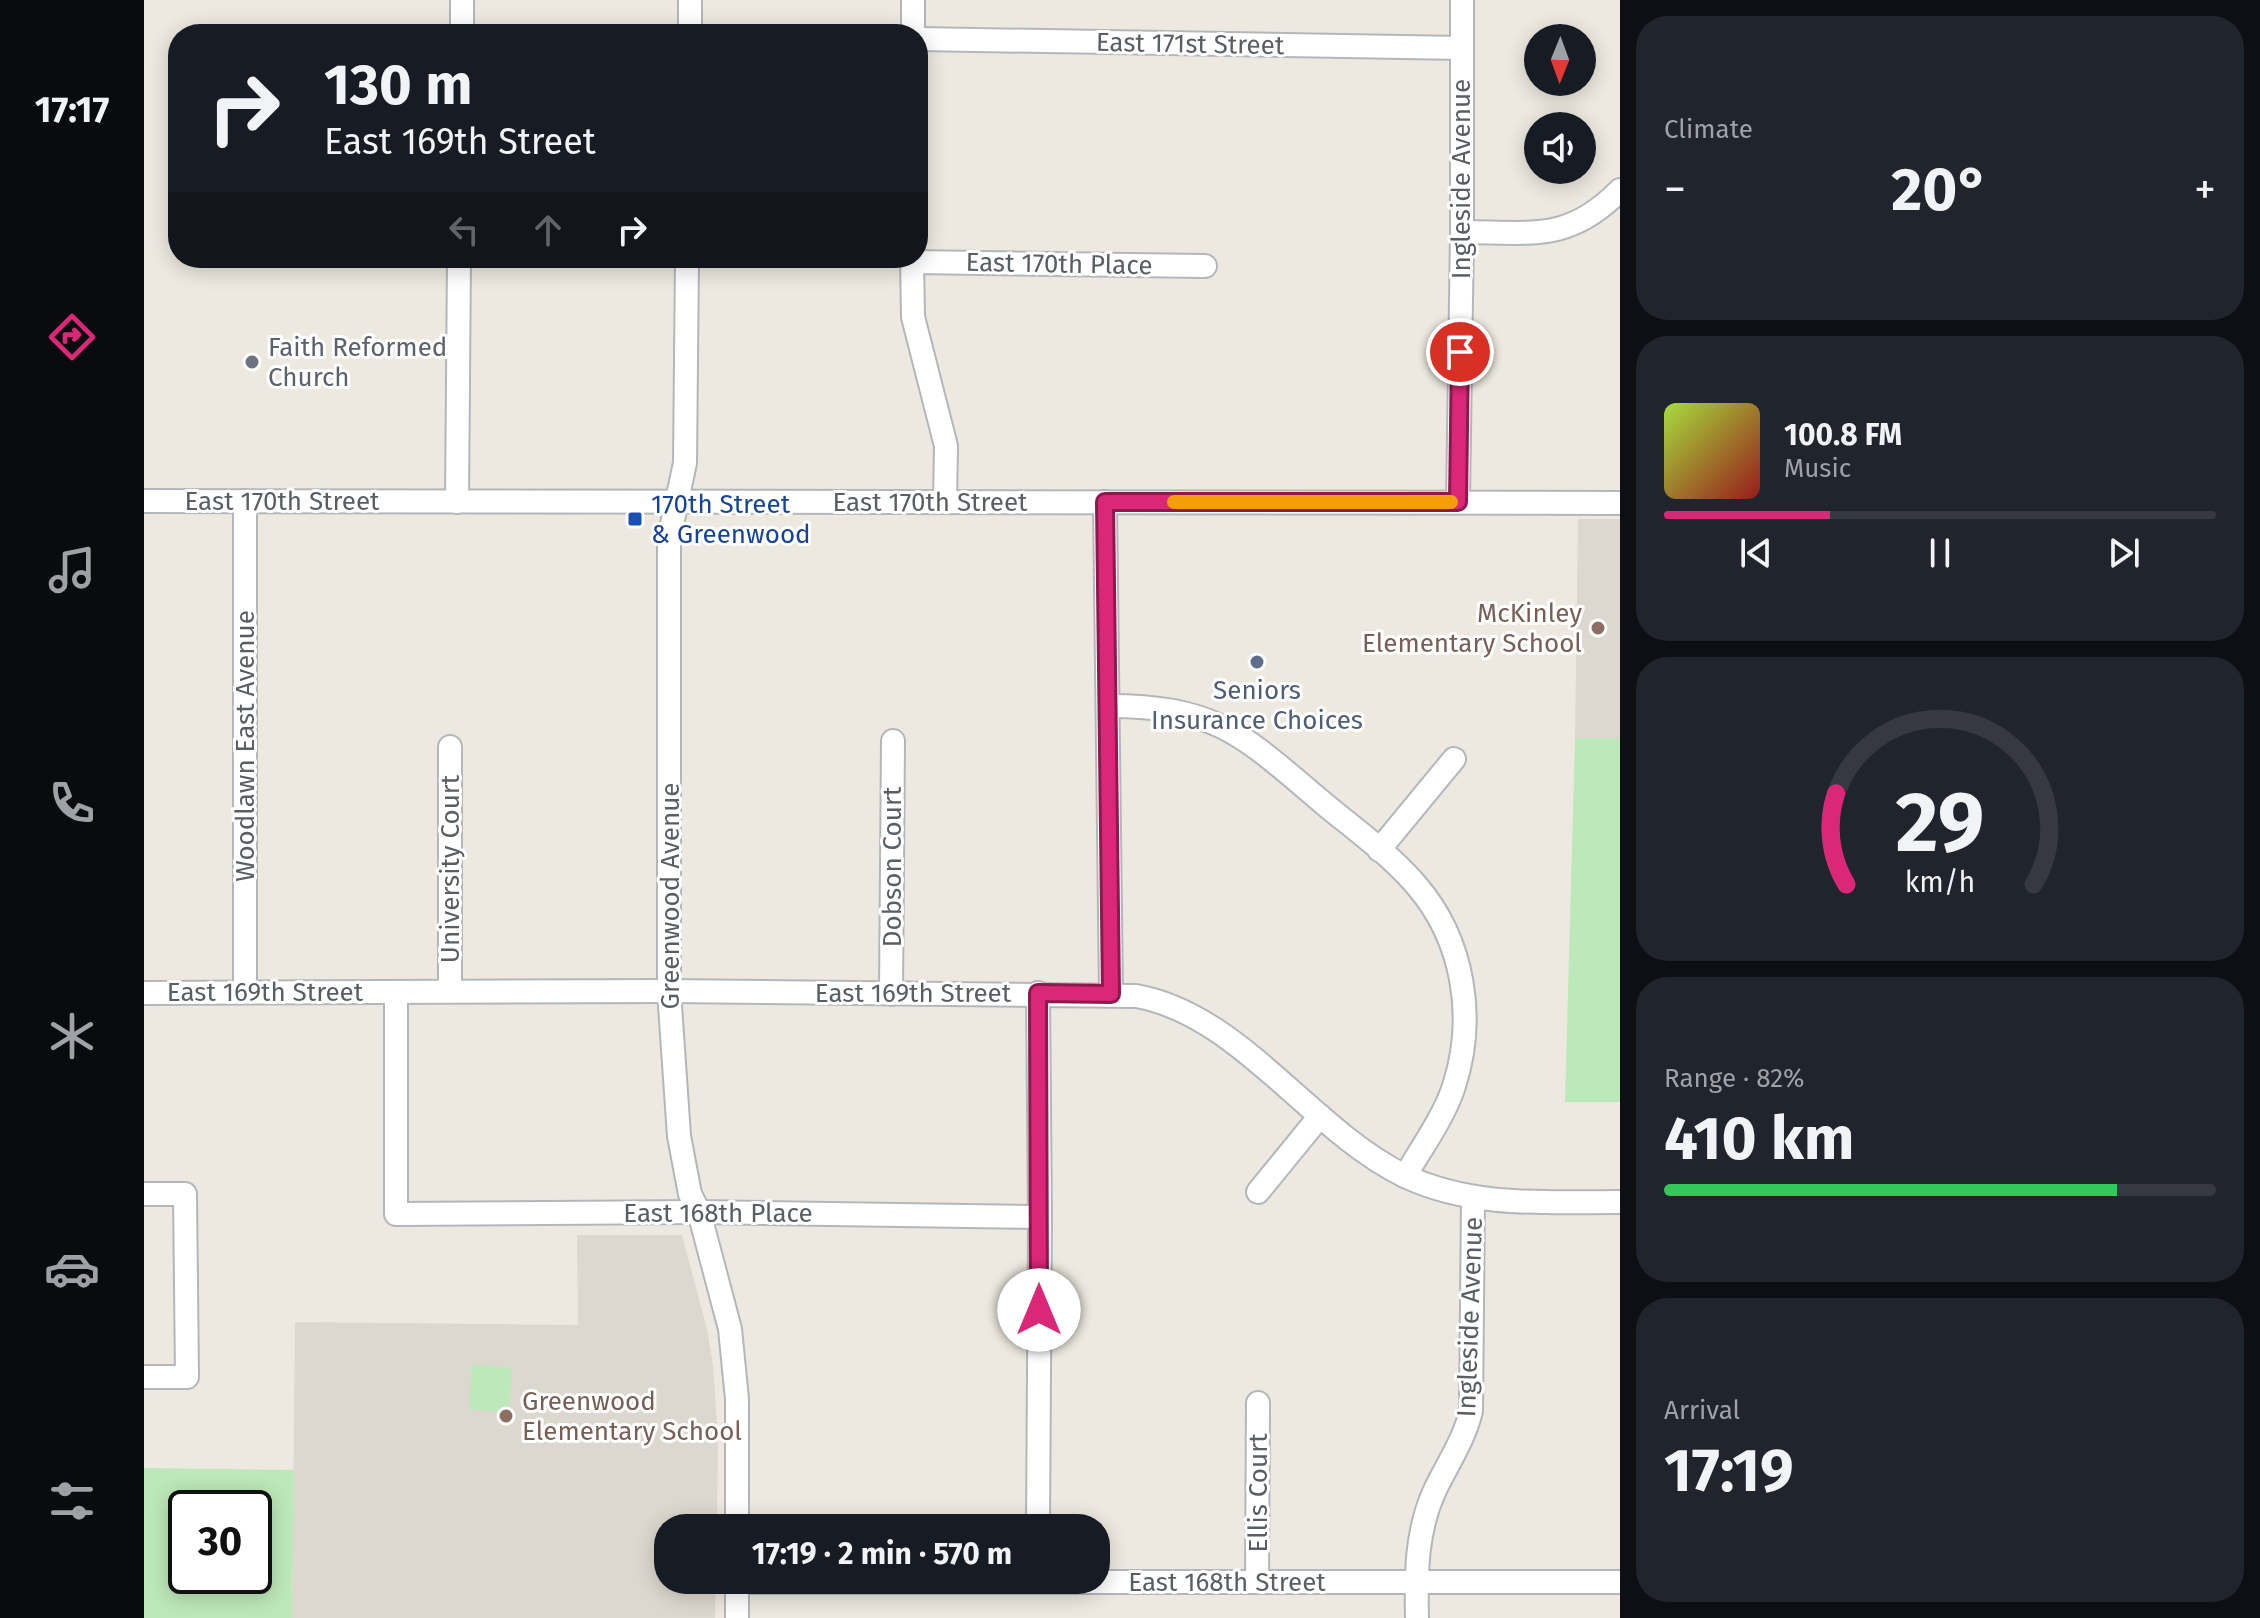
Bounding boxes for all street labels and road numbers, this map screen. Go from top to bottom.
street label: East 171st Street [1096,27,1285,61]
street label: Ingleside Avenue [1446,79,1477,279]
street label: East 170th Place [965,247,1153,281]
street label: East 170th Street [185,486,380,517]
street label: East 170th Street [833,487,1028,518]
street label: Woodlawn East Avenue [230,610,261,882]
street label: University Court [435,774,466,963]
street label: Greenwood Avenue [655,783,686,1009]
street label: Dobson Court [877,786,908,947]
street label: East 169th Street [167,977,364,1008]
street label: East 169th Street [815,978,1012,1009]
street label: East 168th Place [623,1198,813,1229]
street label: Ingleside Avenue [1451,1216,1489,1418]
street label: Ellis Court [1243,1433,1274,1553]
street label: East 168th Street [1128,1567,1326,1598]

